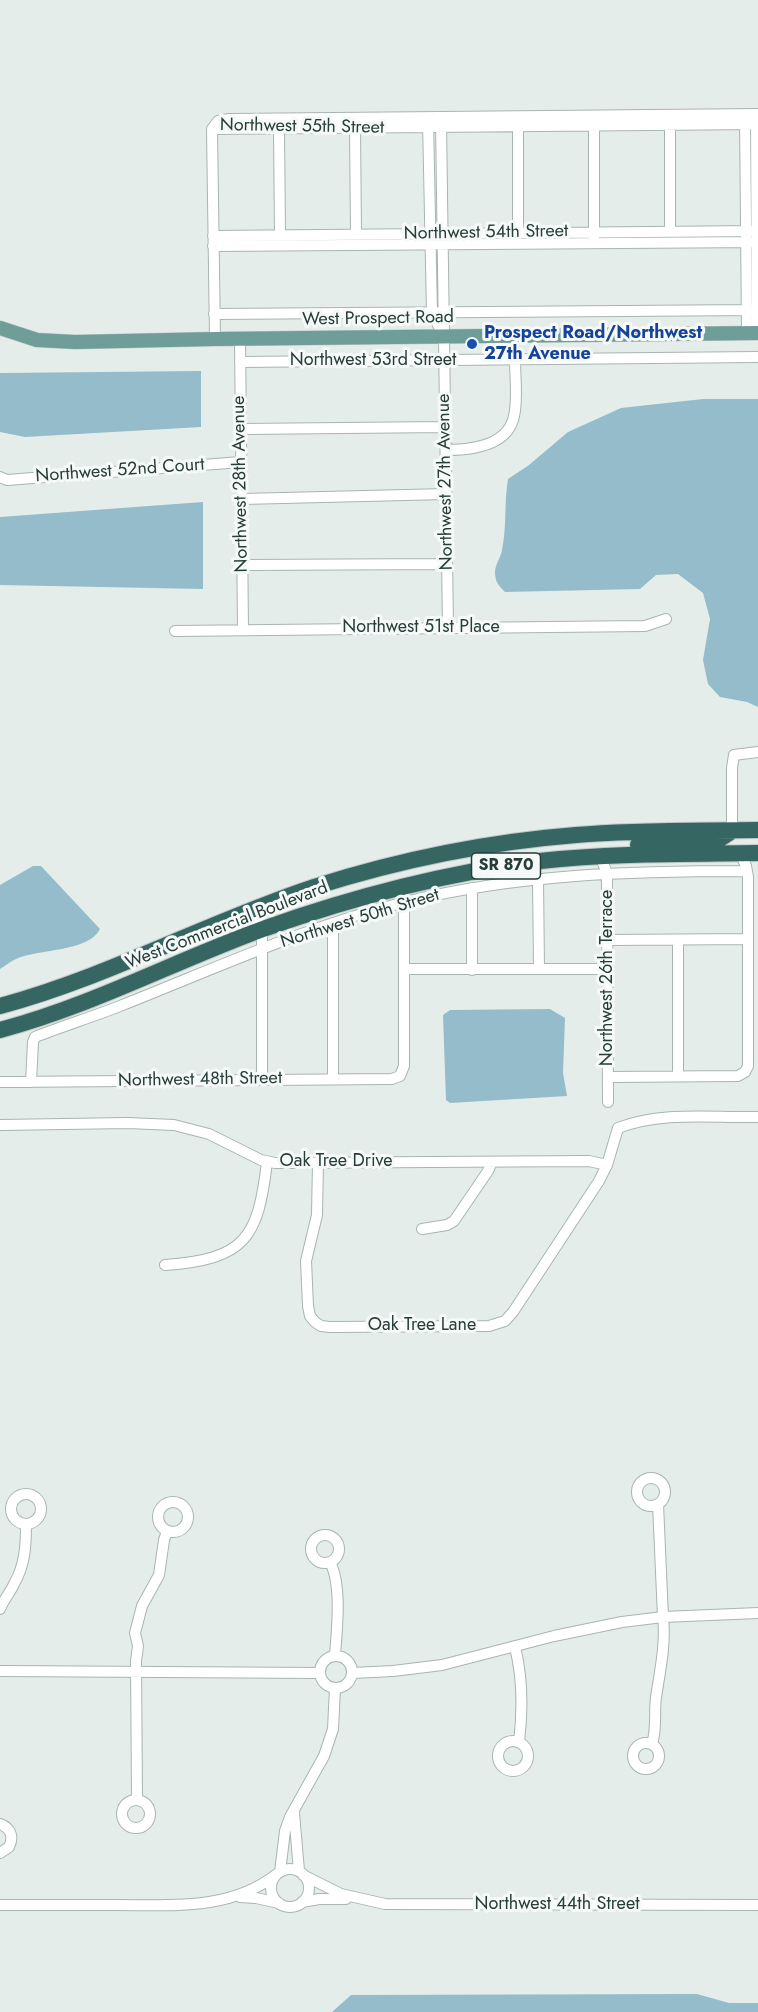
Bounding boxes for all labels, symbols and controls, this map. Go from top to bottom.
street label: Northwest 55th Street [220,115,384,139]
street label: Northwest 54th Street [404,221,568,245]
street label: West Prospect Road [302,307,454,331]
place label: Prospect Road/Northwest 27th Avenue [484,323,702,366]
marker: Prospect Road/Northwest 27th Avenue [465,337,479,351]
street label: Northwest 53rd Street [290,350,456,372]
street label: Northwest 27th Avenue [434,393,458,571]
street label: Northwest 28th Avenue [229,395,253,573]
street label: Northwest 52nd Court [35,454,205,488]
street label: Northwest 51st Place [342,617,500,639]
road number: SR 870 [472,853,540,879]
street label: West Commercial Boulevard [123,877,331,975]
street label: Northwest 50th Street [278,885,442,953]
street label: Northwest 26th Terrace [597,890,619,1066]
street label: Northwest 48th Street [118,1068,282,1092]
street label: Oak Tree Drive [280,1151,392,1173]
street label: Oak Tree Lane [368,1315,476,1337]
street label: Northwest 44th Street [475,1894,639,1916]

